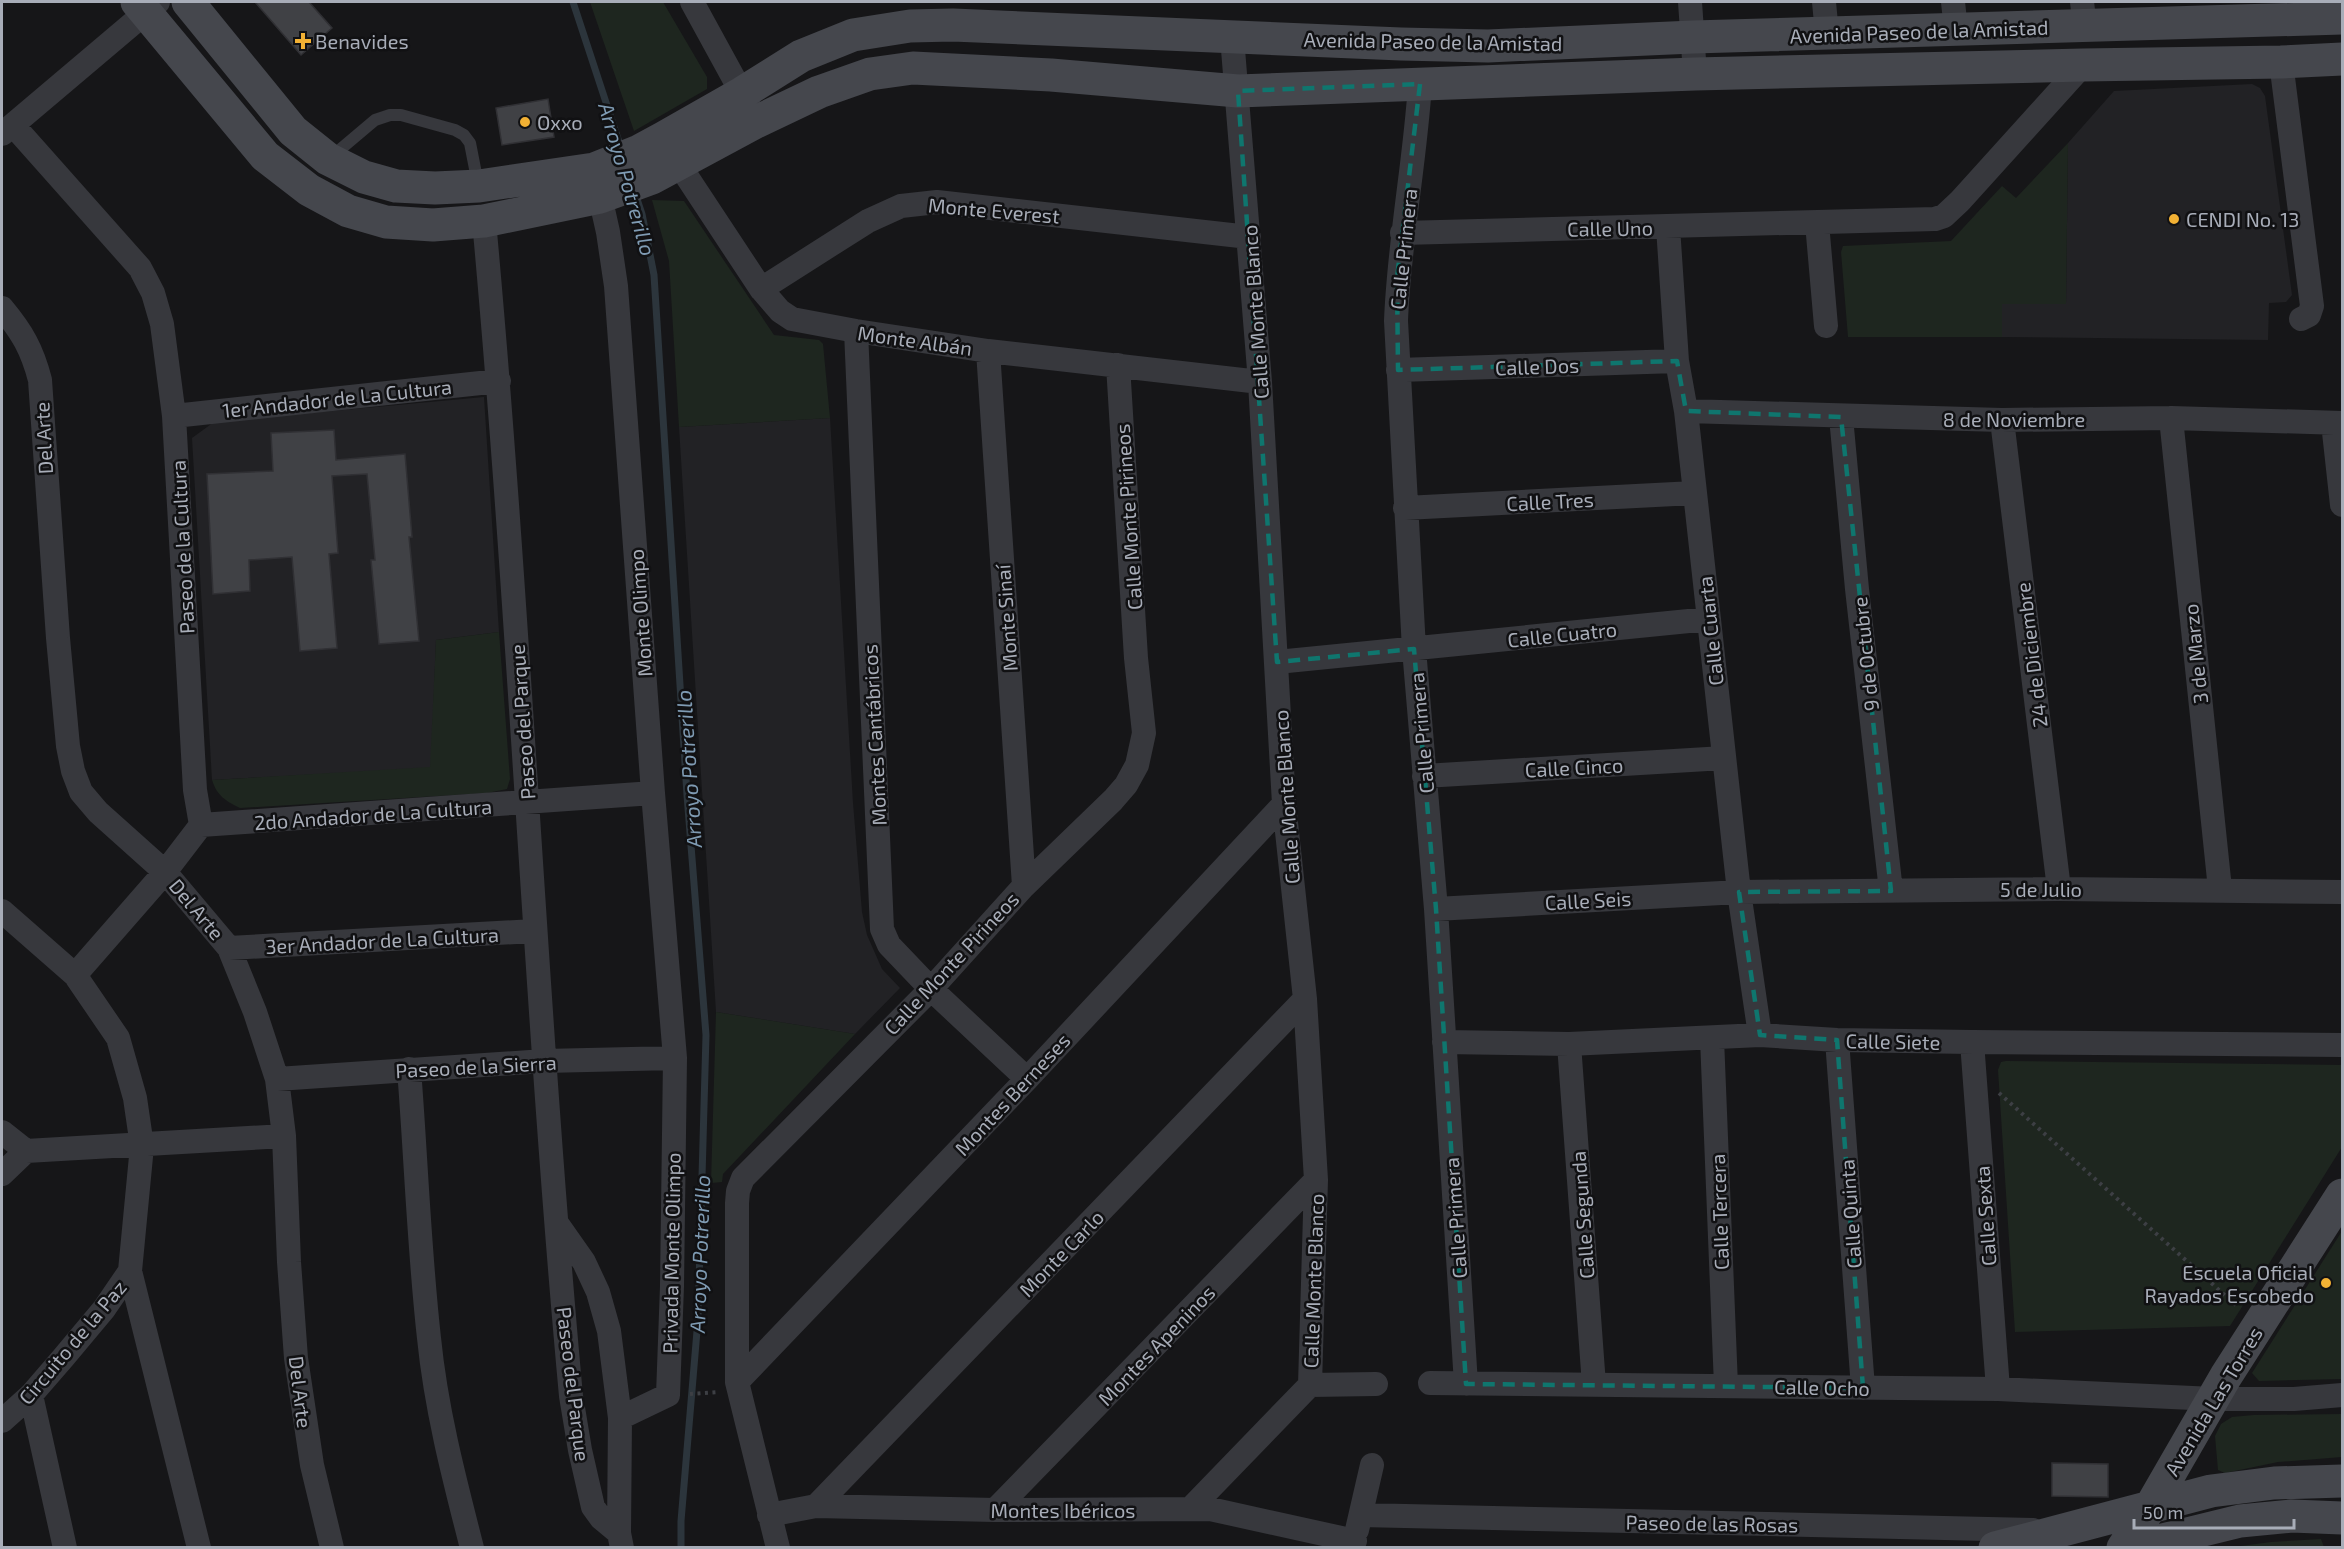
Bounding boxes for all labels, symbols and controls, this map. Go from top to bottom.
street label: Avenida Paseo de la Amistad [1789,14,2049,48]
street label: Avenida Paseo de la Amistad [1303,27,1563,55]
place label: Benavides [315,29,409,53]
marker: Benavides [296,34,310,48]
water label: Arroyo Potrerillo [593,99,662,259]
place label: Oxxo [537,110,583,134]
marker: Oxxo [518,115,532,129]
street label: Calle Primera [1385,187,1421,311]
street label: Monte Everest [927,192,1061,228]
place label: CENDI No. 13 [2186,207,2299,231]
marker: CENDI No. 13 [2167,212,2181,226]
street label: Calle Uno [1567,215,1653,241]
street label: Calle Monte Blanco [1237,224,1273,400]
street label: Monte Albán [856,320,974,360]
street label: Calle Dos [1494,353,1580,379]
street label: 1er Andador de La Cultura [221,374,453,422]
street label: Del Arte [29,401,57,475]
street label: 8 de Noviembre [1943,407,2085,431]
street label: Calle Monte Pirineos [1110,423,1146,611]
street label: Paseo de la Cultura [165,459,199,635]
street label: Calle Tres [1506,487,1594,515]
street label: Monte Olimpo [624,548,656,678]
street label: Monte Sinaí [990,563,1022,672]
street label: Calle Cuarta [1692,575,1728,687]
street label: 24 de Diciembre [2010,581,2052,729]
street label: 9 de Octubre [1847,596,1883,712]
street label: 3 de Marzo [2178,603,2212,705]
street label: Calle Cuatro [1506,616,1618,652]
street label: Paseo del Parque [505,644,539,800]
street label: Montes Cantábricos [857,644,891,826]
street label: Calle Primera [1404,671,1438,795]
water label: Arroyo Potrerillo [670,689,707,850]
street label: Calle Monte Blanco [1268,709,1304,885]
street label: Calle Cinco [1524,752,1624,782]
street label: 2do Andador de La Cultura [253,794,493,834]
street label: Del Arte [165,874,229,944]
street label: 5 de Julio [2000,877,2082,901]
street label: Calle Seis [1544,886,1632,914]
street label: Calle Monte Pirineos [879,887,1023,1039]
street label: 3er Andador de La Cultura [265,922,499,958]
street label: Montes Berneses [949,1028,1075,1160]
street label: Calle Siete [1845,1028,1941,1054]
street label: Paseo de la Sierra [395,1050,557,1082]
street label: Calle Segunda [1566,1150,1598,1280]
street label: Privada Monte Olimpo [657,1152,685,1354]
street label: Calle Tercera [1705,1153,1733,1271]
street label: Calle Primera [1439,1157,1471,1279]
street label: Calle Quinta [1834,1159,1866,1269]
street label: Calle Sexta [1970,1165,2000,1267]
water label: Arroyo Potrerillo [684,1174,715,1335]
street label: Calle Monte Blanco [1298,1193,1328,1369]
street label: Monte Carlo [1014,1205,1108,1301]
place label: Escuela Oficial Rayados Escobedo [2144,1260,2314,1307]
street label: Circuito de la Paz [13,1275,131,1409]
marker: Escuela Oficial Rayados Escobedo [2319,1276,2333,1290]
street label: Montes Apeninos [1093,1280,1219,1410]
street label: Paseo del Parque [553,1305,595,1463]
street label: Avenida Las Torres [2159,1322,2267,1480]
street label: Del Arte [285,1355,317,1429]
street label: Calle Ocho [1774,1374,1870,1400]
scale bar [2134,1492,2294,1530]
street label: Montes Ibéricos [991,1498,1136,1522]
text: 50 m [2143,1501,2183,1523]
street label: Paseo de las Rosas [1626,1509,1798,1537]

